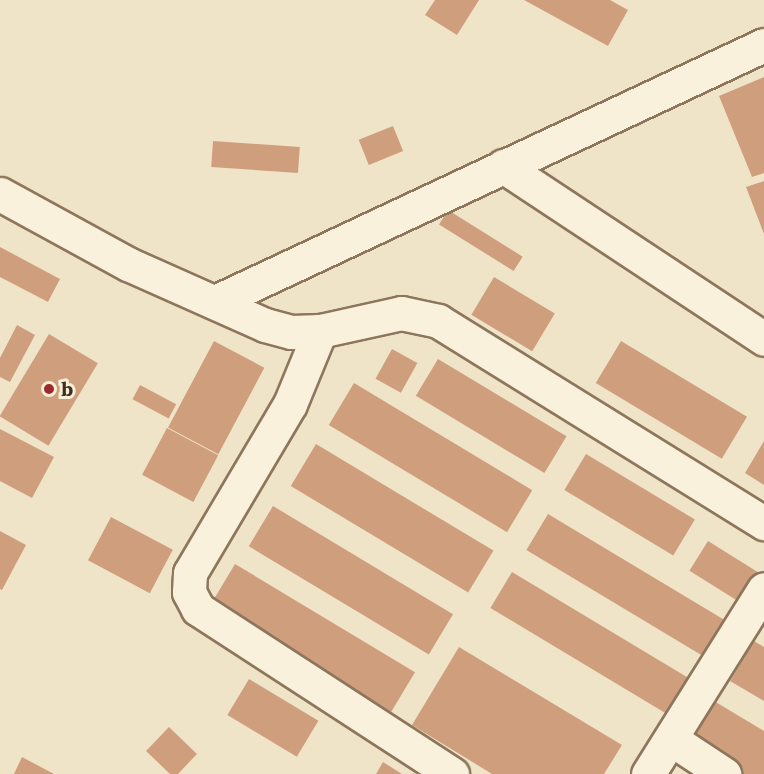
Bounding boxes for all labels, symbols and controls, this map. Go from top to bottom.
place label: b [61,377,73,401]
marker: b [42,382,56,396]

